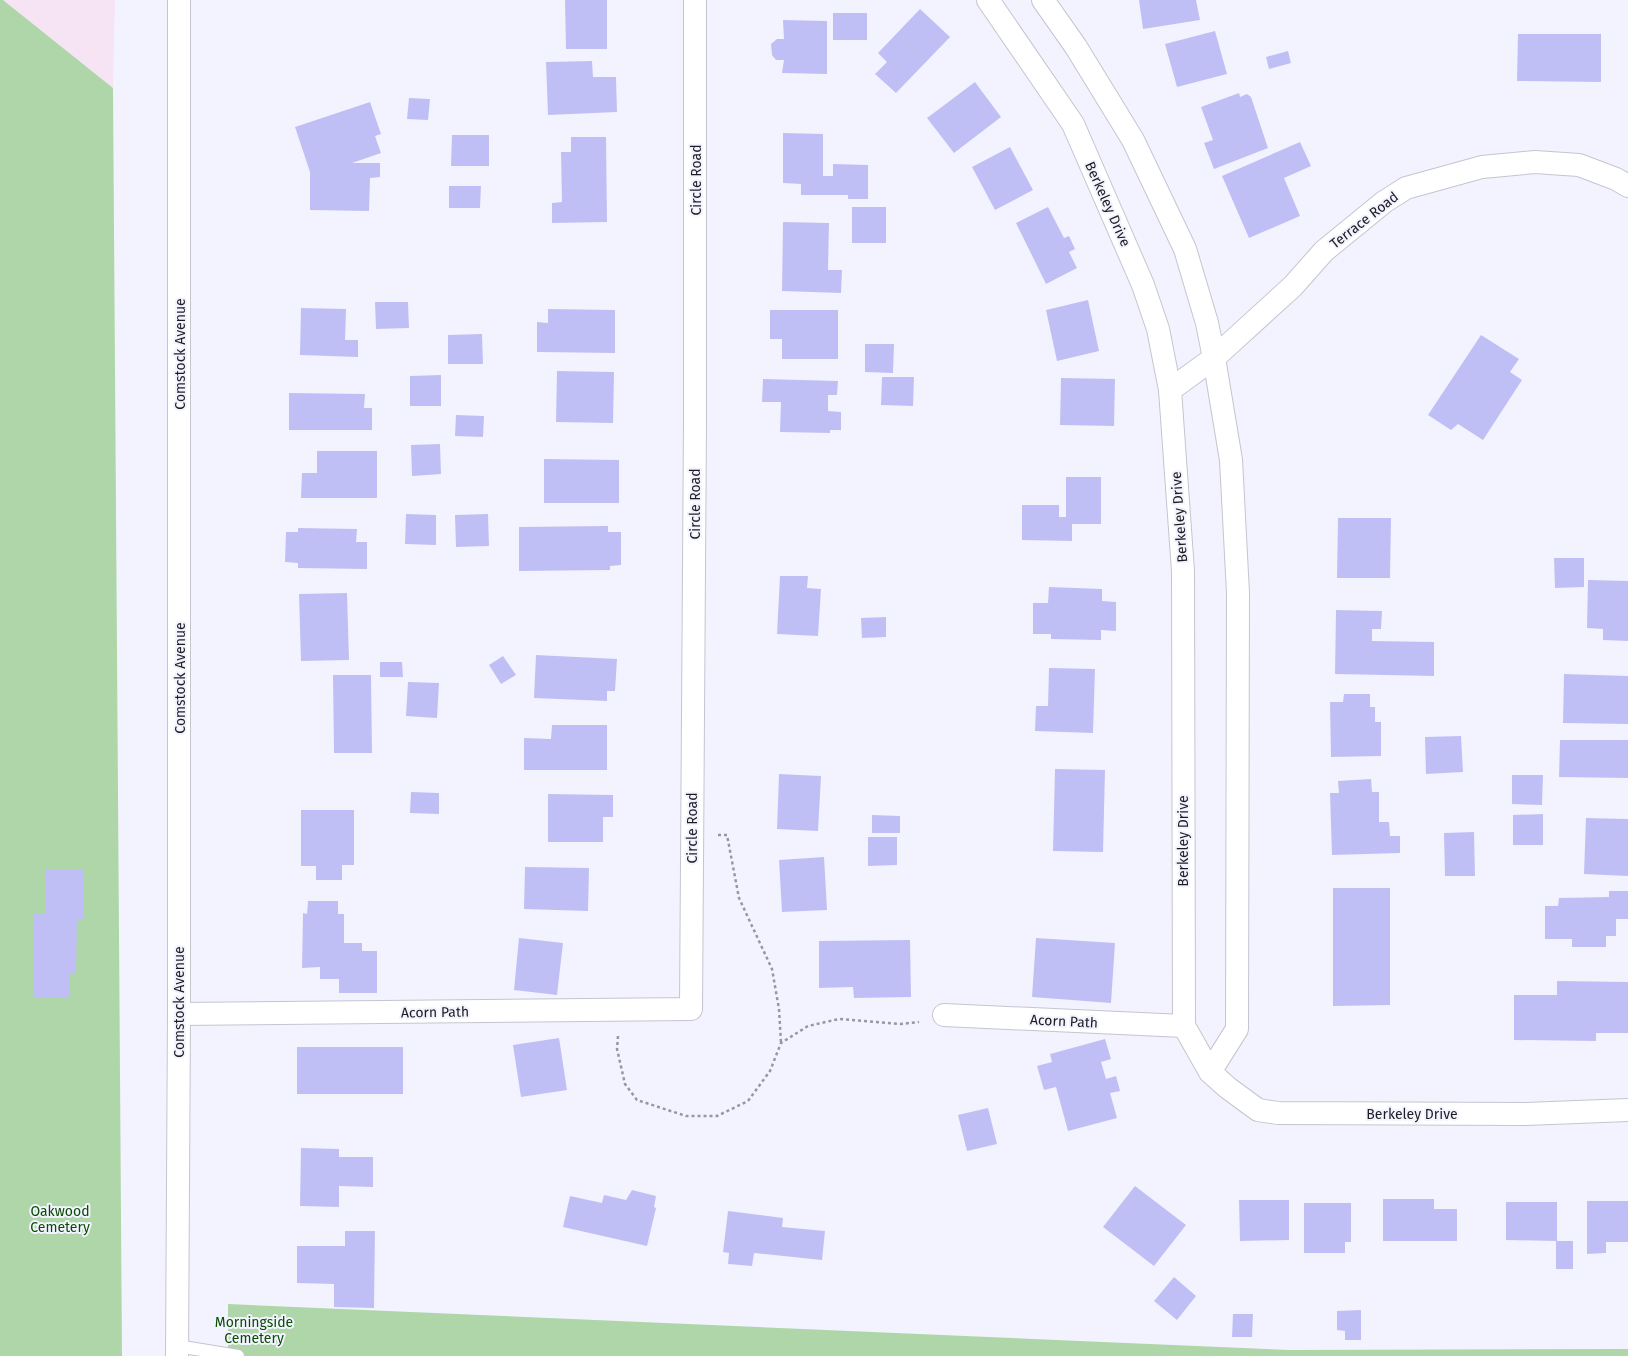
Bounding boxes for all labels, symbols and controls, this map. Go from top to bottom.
street label: Circle Road [688,144,705,216]
street label: Berkeley Drive [1081,159,1134,249]
street label: Terrace Road [1327,188,1402,252]
street label: Comstock Avenue [172,298,189,410]
street label: Circle Road [687,468,704,540]
street label: Berkeley Drive [1168,471,1191,563]
street label: Comstock Avenue [172,622,189,734]
street label: Circle Road [684,792,701,864]
street label: Berkeley Drive [1175,795,1192,887]
street label: Comstock Avenue [171,946,188,1058]
street label: Acorn Path [401,1003,469,1022]
street label: Acorn Path [1029,1011,1098,1032]
street label: Berkeley Drive [1366,1106,1458,1123]
park label: Oakwood Cemetery [30,1203,90,1236]
park label: Morningside Cemetery [215,1314,293,1347]

